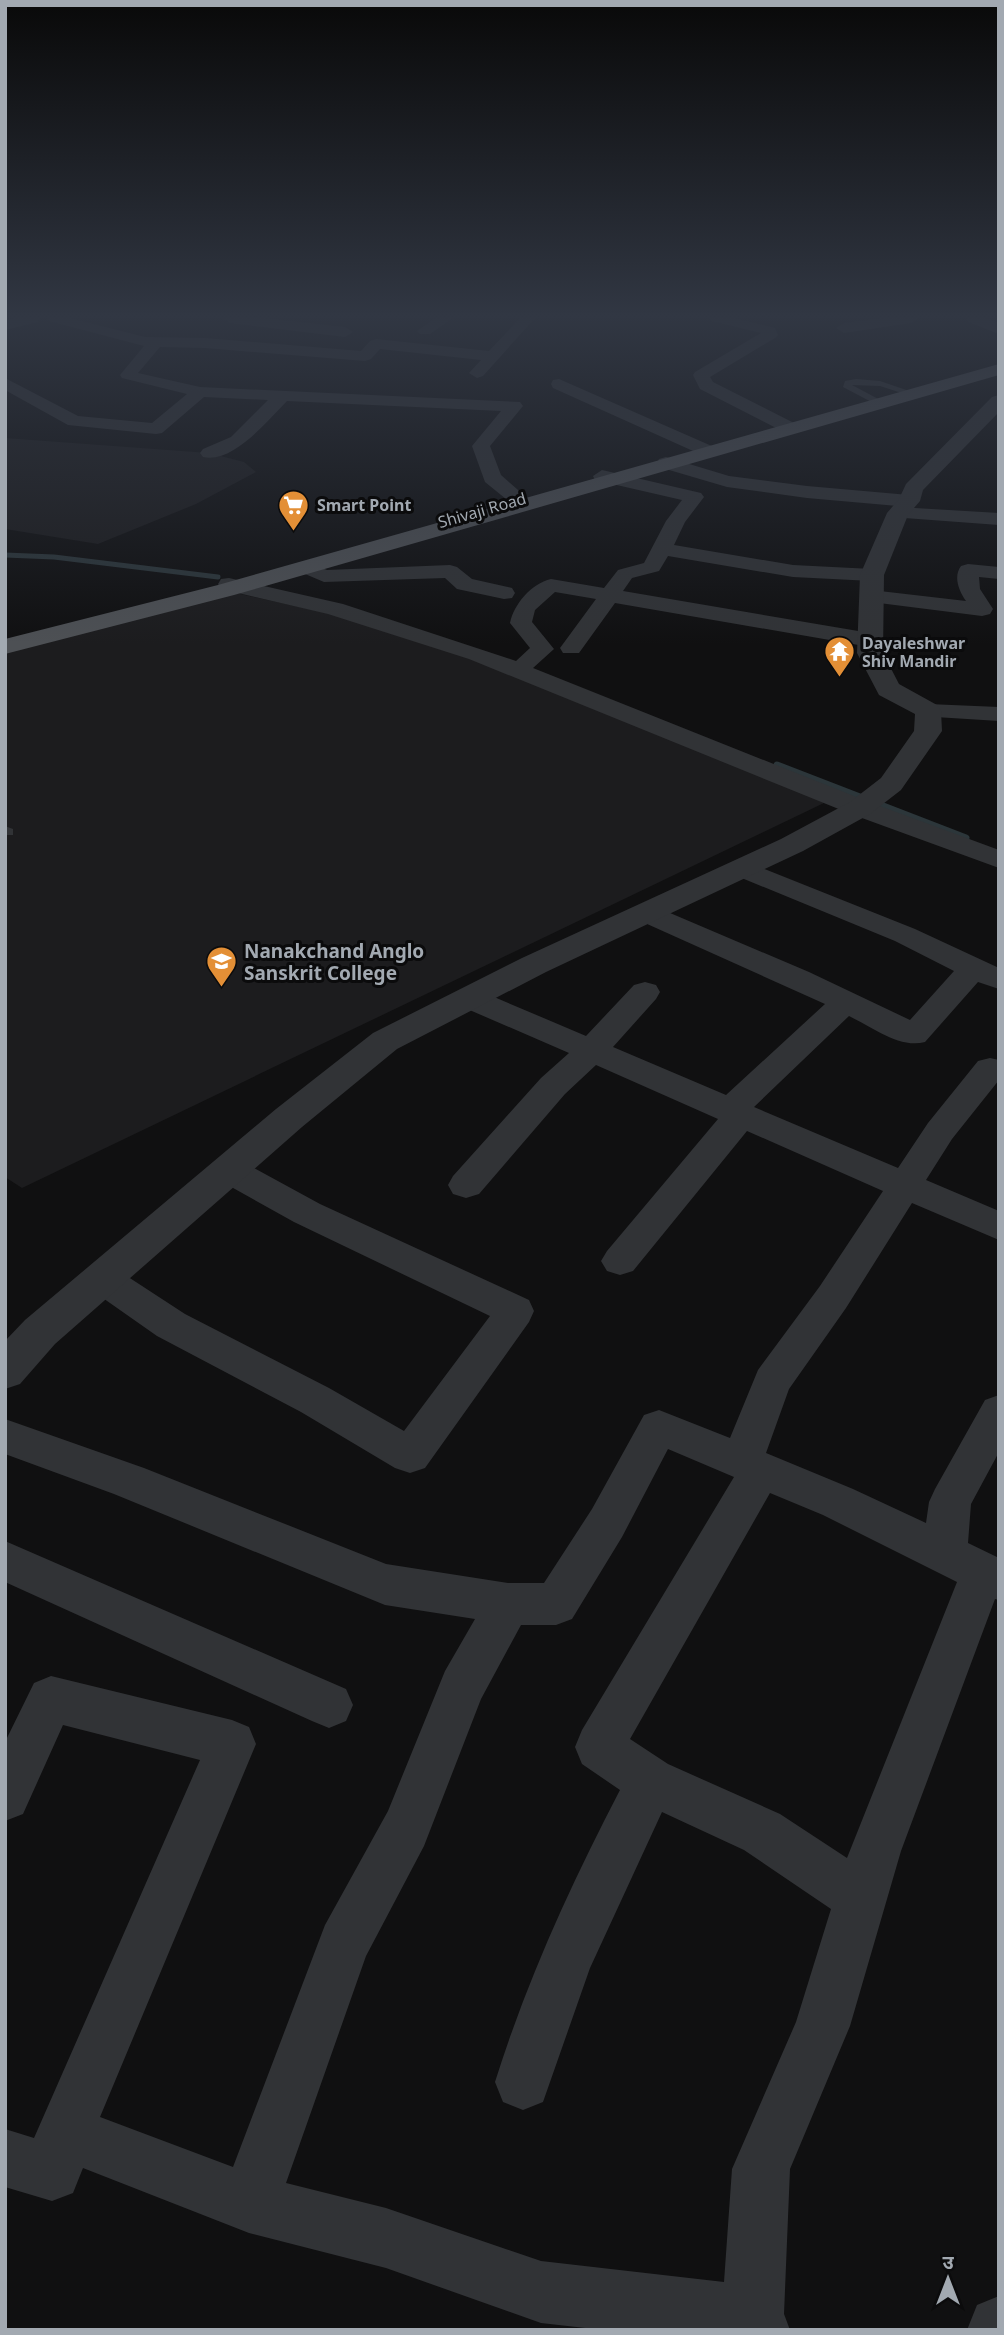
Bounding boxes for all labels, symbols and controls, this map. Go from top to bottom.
street label: Shivaji Road [435,487,529,533]
supermarket icon: Smart Point [277,488,311,532]
place label: Smart Point [317,494,411,516]
place label: Dayaleshwar Shiv Mandir [862,632,965,672]
temple icon: Dayaleshwar Shiv Mandir [822,635,856,679]
place label: Nanakchand Anglo Sanskrit College [244,938,424,986]
school or university icon: Nanakchand Anglo Sanskrit College [204,945,238,989]
north arrow [913,2244,983,2314]
text: उ [942,2249,954,2275]

